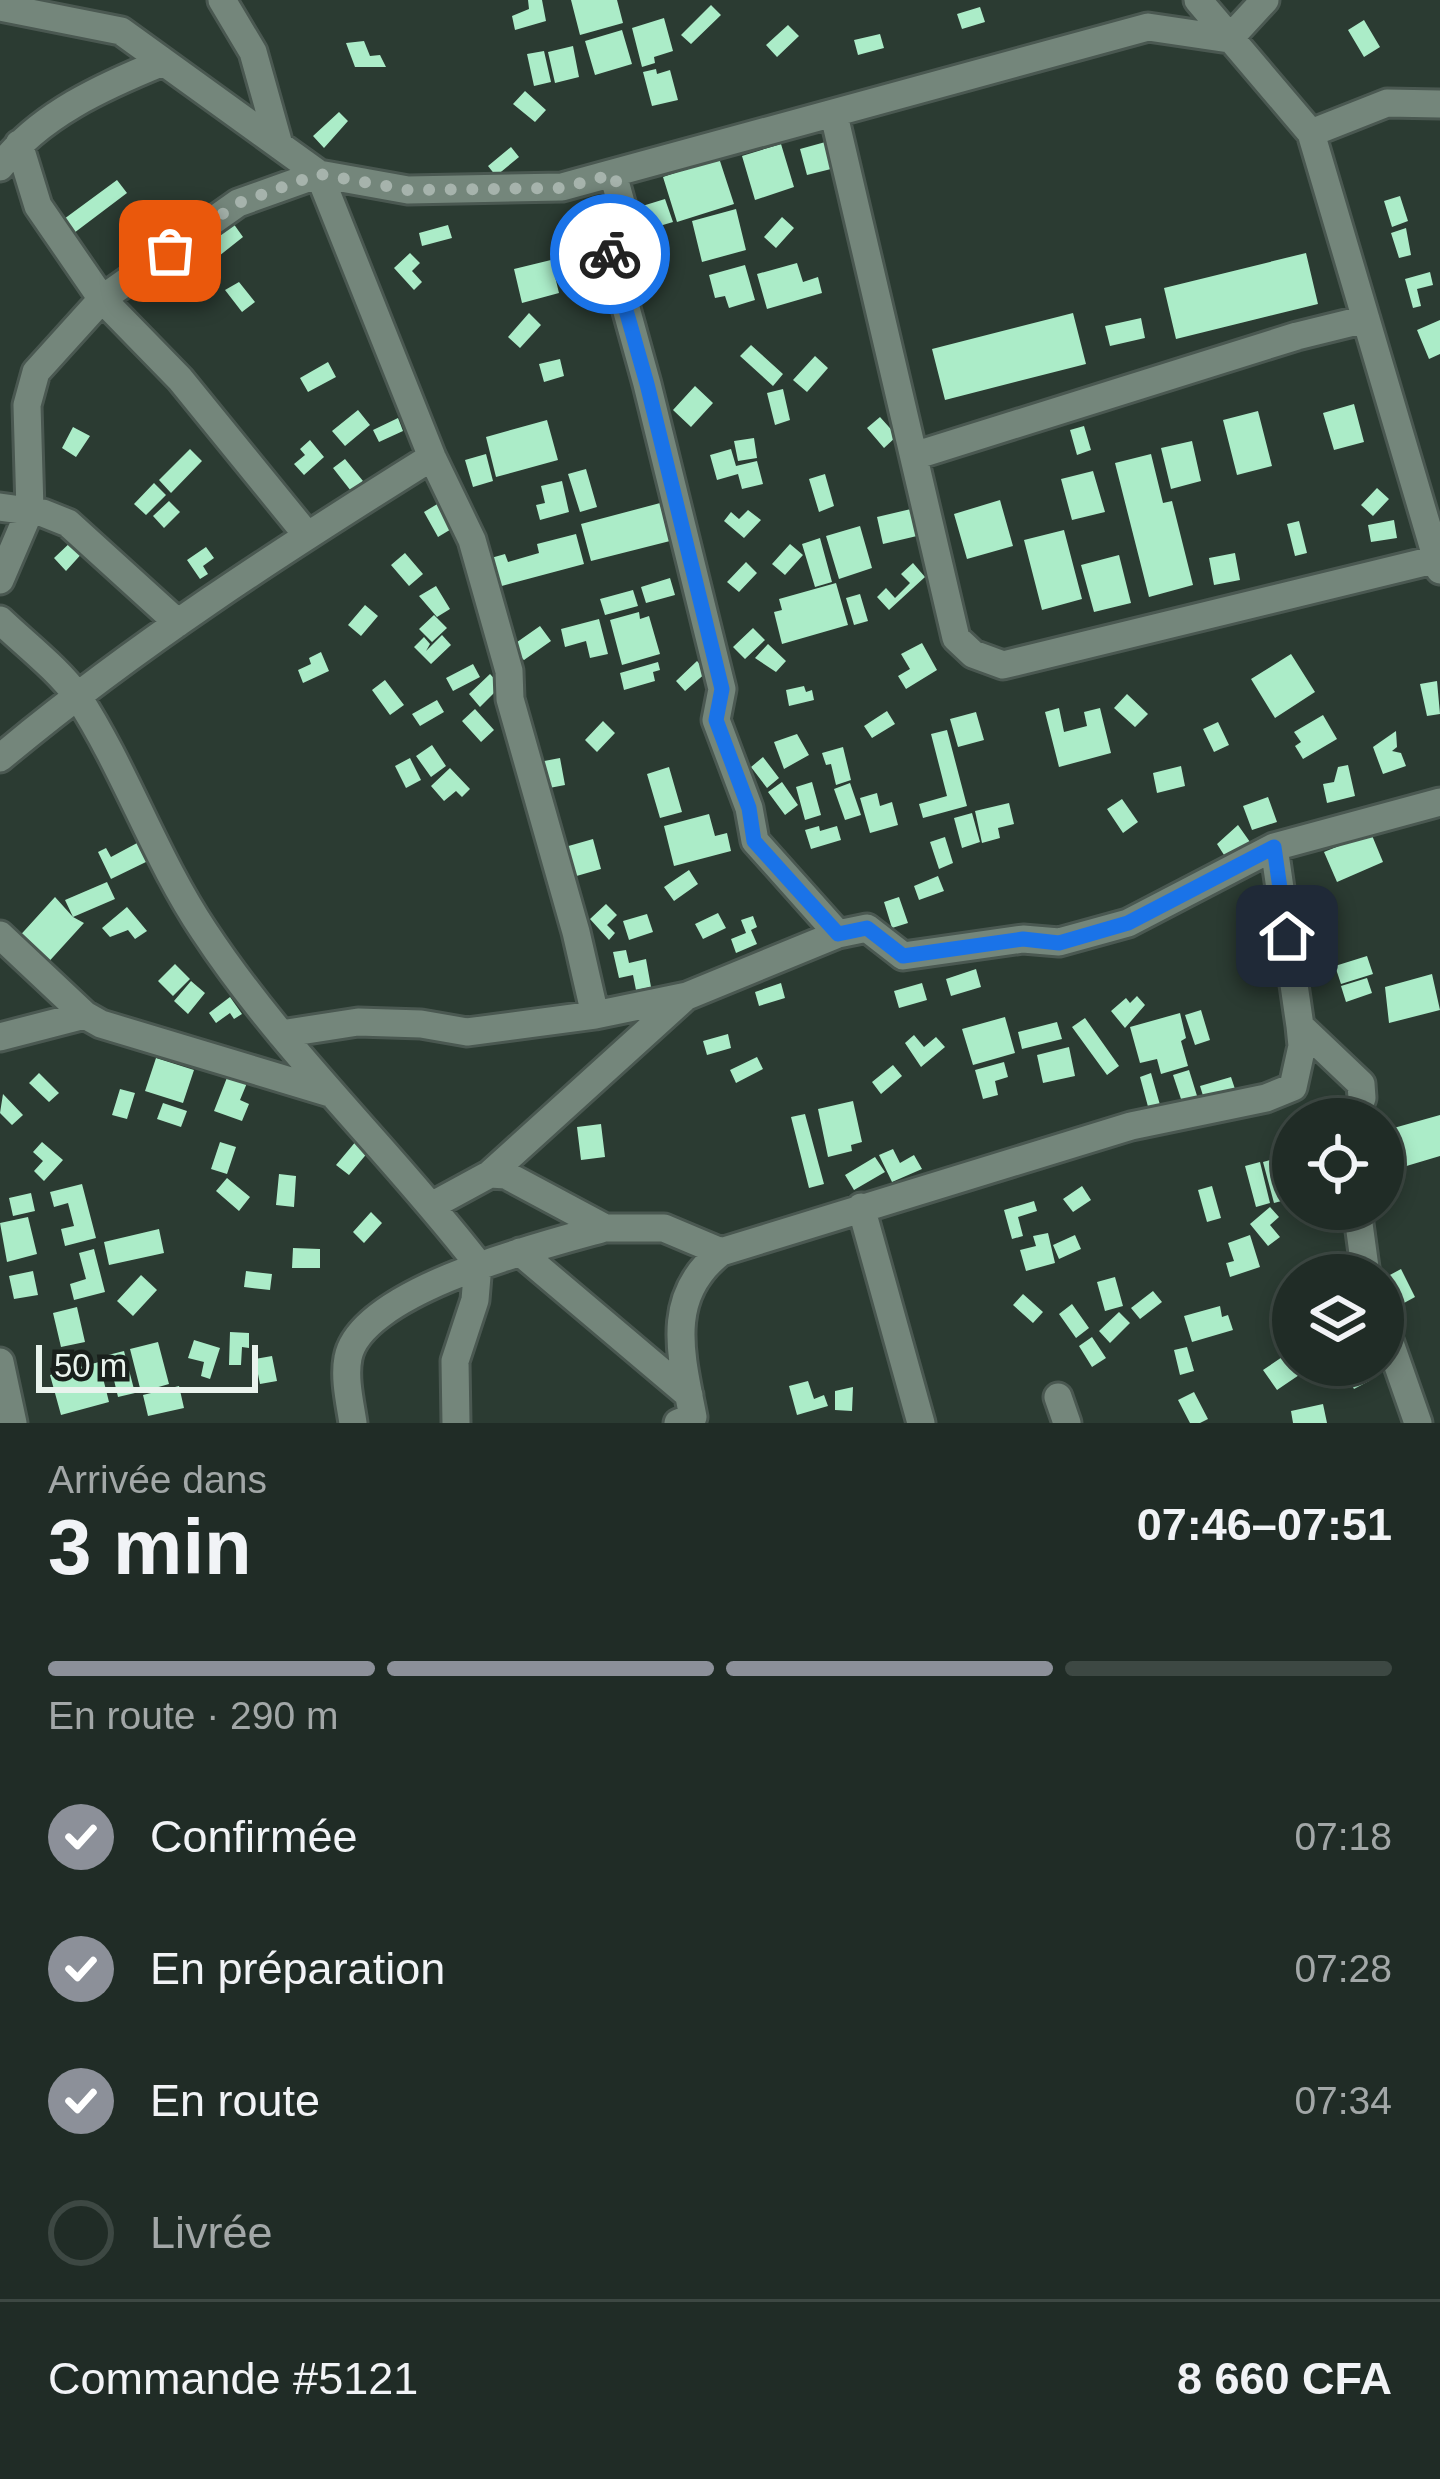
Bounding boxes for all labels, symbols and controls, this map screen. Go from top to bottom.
courier [550,194,670,314]
pin [119,200,221,302]
icon: bag [137,218,203,284]
icon: bike [577,221,643,287]
pin [1236,885,1338,987]
icon: home [1254,903,1320,969]
map controls [1272,1098,1404,1386]
button: locate [1272,1098,1404,1230]
button: layers [1272,1254,1404,1386]
scale bar [36,1339,258,1392]
text: 50 m [54,1347,127,1384]
text: Arrivée dans [48,1458,267,1501]
text: 07:46–07:51 [1137,1499,1392,1550]
text: 3 min [48,1503,252,1591]
text: En route · 290 m [48,1694,338,1737]
icon: check [48,1804,114,1870]
text: Confirmée [150,1811,358,1862]
text: 07:18 [1294,1815,1392,1858]
icon: check [48,1936,114,2002]
text: En préparation [150,1943,445,1994]
text: 07:28 [1294,1947,1392,1990]
icon: check [48,2068,114,2134]
text: En route [150,2075,320,2126]
text: 07:34 [1294,2079,1392,2122]
text: Livrée [150,2207,273,2258]
text: Commande #5121 [48,2353,418,2404]
text: 8 660 CFA [1177,2353,1392,2404]

